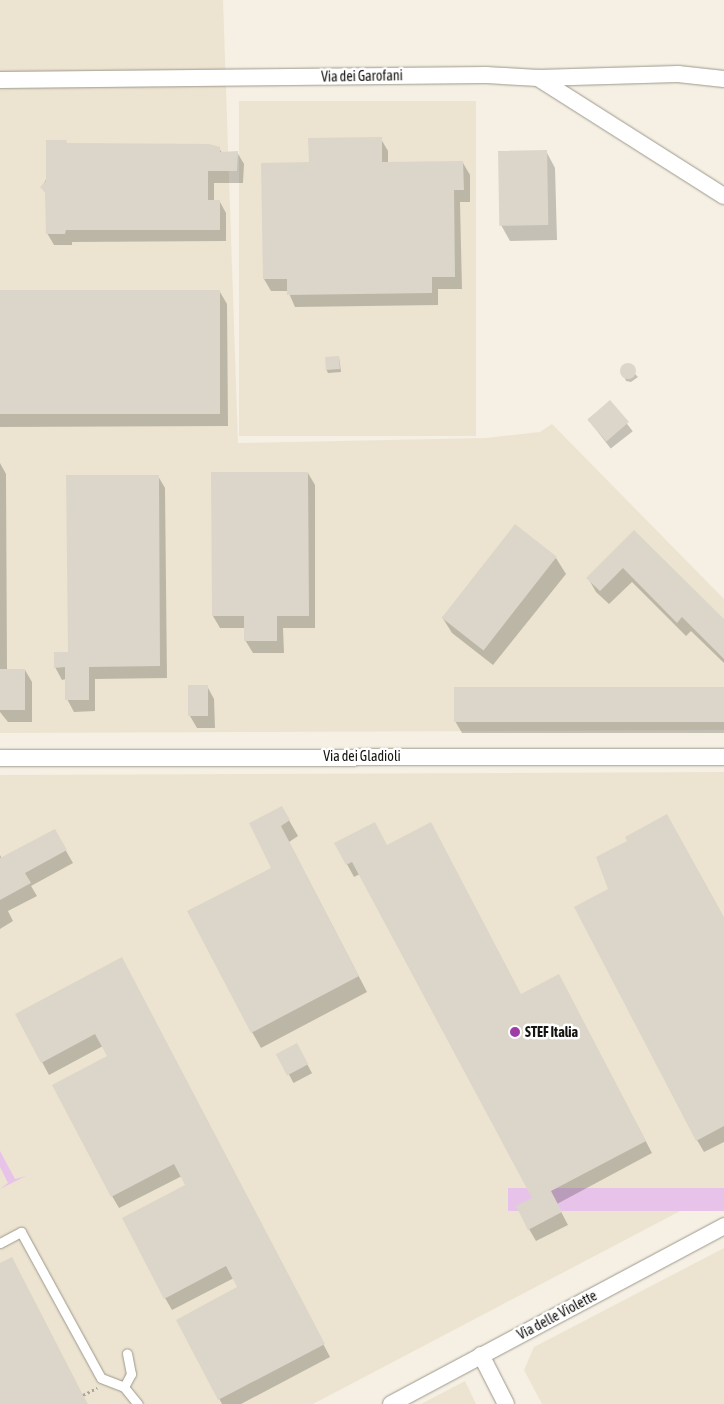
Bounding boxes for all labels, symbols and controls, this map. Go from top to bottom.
street label: Via dei Garofani [321,67,403,85]
street label: Via dei Gladioli [323,748,401,764]
place label: STEF Italia [525,1024,578,1040]
marker: STEF Italia [509,1026,521,1038]
street label: Via delle Violette [514,1287,600,1343]

